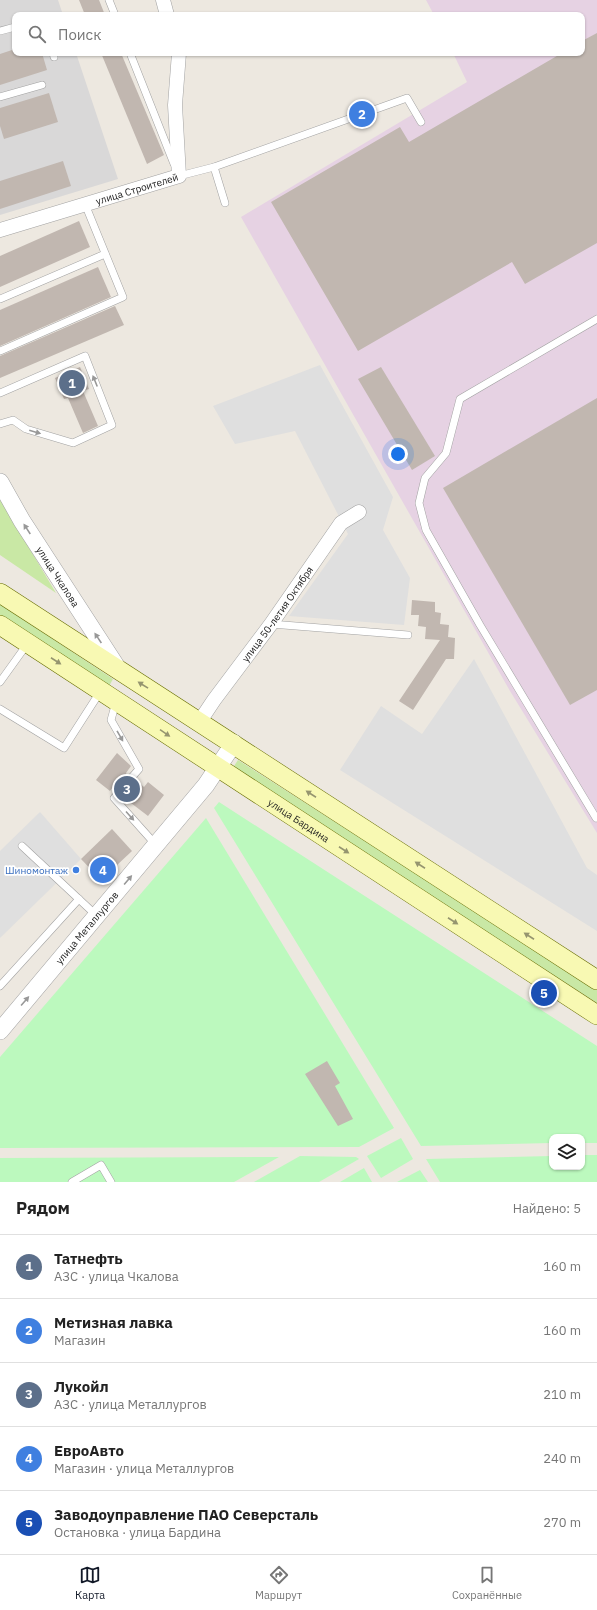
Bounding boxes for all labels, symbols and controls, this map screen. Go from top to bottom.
search box [12,12,585,56]
icon: search [26,23,48,45]
text: Поиск [58,25,101,44]
pin: 2 [349,99,375,129]
street label: улица Строителей [94,170,180,207]
pin: 1 [59,368,85,398]
one-way arrow [91,374,97,386]
one-way arrow [29,429,41,435]
your location [388,444,408,464]
one-way arrow [23,524,31,534]
street label: улица Чкалова [34,544,83,610]
street label: улица 50-летия Октября [238,564,316,664]
one-way arrow [94,633,102,643]
one-way arrow [51,657,61,665]
one-way arrow [137,682,149,689]
one-way arrow [159,729,171,736]
one-way arrow [117,730,123,742]
pin: 3 [114,774,140,804]
one-way arrow [306,790,317,797]
street label: улица Бардина [266,795,333,845]
one-way arrow [125,811,135,821]
one-way arrow [339,846,349,854]
pin: 4 [90,855,116,885]
one-way arrow [415,861,425,869]
place label: Шиномонтаж [5,864,68,877]
marker: Шиномонтаж [71,865,81,875]
one-way arrow [123,875,132,886]
street label: улица Металлургов [52,888,121,967]
one-way arrow [447,917,458,925]
one-way arrow [524,932,534,940]
pin: 5 [531,978,557,1008]
one-way arrow [21,996,30,1006]
map controls [549,1134,585,1170]
button: layers [549,1134,585,1170]
text: Рядом [16,1197,70,1219]
text: Найдено: 5 [513,1200,581,1217]
text: Татнефть [54,1249,123,1268]
text: 1 [25,1258,33,1275]
text: 160 m [543,1258,581,1275]
text: АЗС · улица Чкалова [54,1268,179,1285]
text: Метизная лавка [54,1313,173,1332]
text: 2 [25,1322,33,1339]
text: 160 m [543,1322,581,1339]
text: Магазин [54,1332,106,1349]
text: Лукойл [54,1377,109,1396]
text: 3 [25,1386,33,1403]
text: 210 m [543,1386,581,1403]
text: АЗС · улица Металлургов [54,1396,207,1413]
text: ЕвроАвто [54,1441,124,1460]
text: 4 [25,1450,33,1467]
text: 240 m [543,1450,581,1467]
text: Магазин · улица Металлургов [54,1460,234,1477]
text: Заводоуправление ПАО Северсталь [54,1505,318,1524]
text: 5 [25,1514,33,1531]
text: 270 m [543,1514,581,1531]
text: Остановка · улица Бардина [54,1524,221,1541]
tab: Карта [75,1564,105,1602]
tab: Маршрут [255,1564,302,1602]
tab: Сохранённые [452,1564,522,1602]

